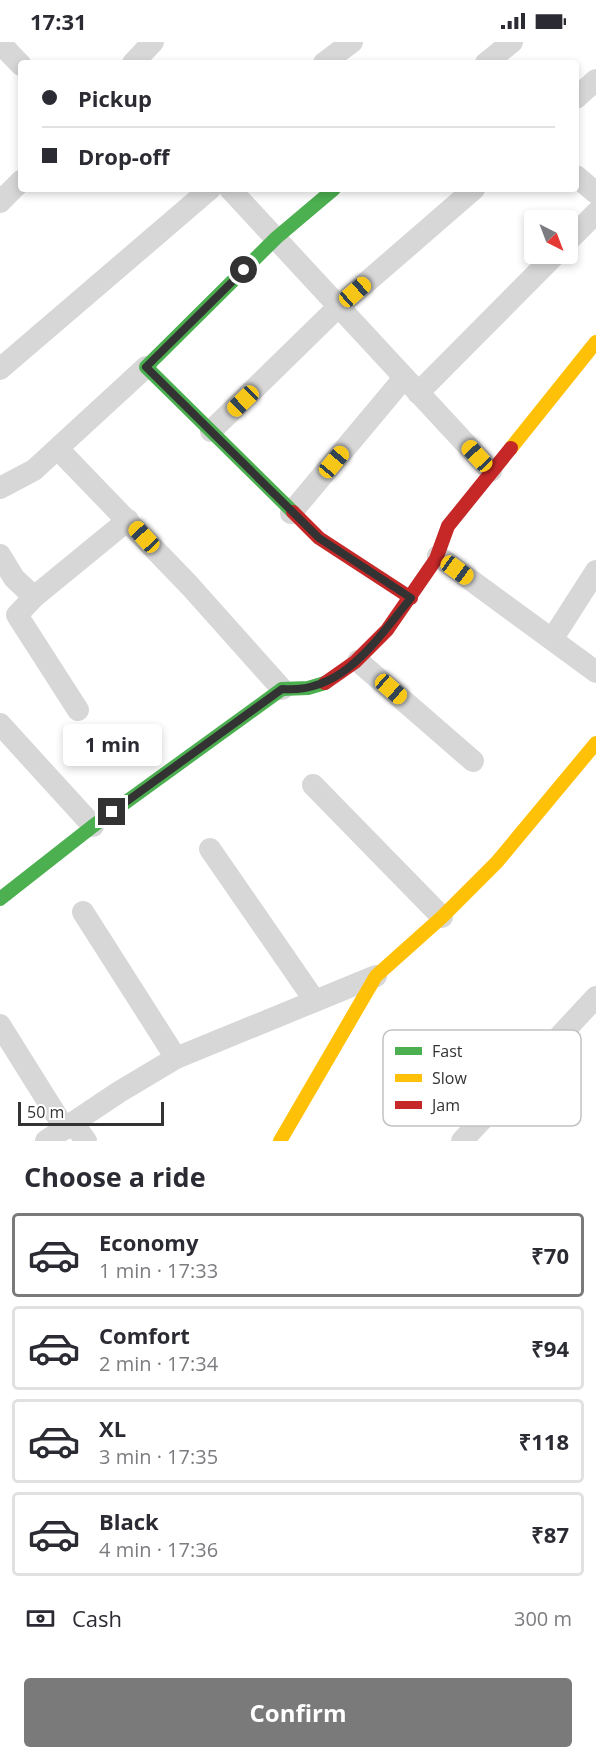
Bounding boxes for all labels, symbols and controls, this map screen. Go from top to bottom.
text: 17:31 [30,6,87,36]
text: Pickup [78,83,152,113]
text: Drop-off [78,141,170,171]
north arrow [524,210,578,264]
map controls [524,210,578,264]
route start [230,256,257,283]
car [336,273,374,311]
car [224,382,262,420]
car [458,437,496,475]
car [316,442,352,482]
car [125,518,163,556]
car [437,552,477,588]
car [372,670,410,708]
callout: 1 min [63,725,162,767]
text: 1 min [85,731,140,758]
route end [98,798,125,825]
legend [383,1030,581,1126]
text: Fast [432,1040,463,1062]
text: Slow [432,1067,467,1089]
text: Jam [430,1094,460,1116]
scale bar [18,1099,164,1126]
text: 50 m [27,1101,64,1123]
text: Choose a ride [24,1158,206,1195]
text: Economy [99,1227,198,1257]
icon: car [27,1228,81,1282]
text: ₹70 [531,1240,569,1270]
text: 1 min · 17:33 [99,1257,218,1284]
text: Comfort [99,1320,190,1350]
icon: car [27,1321,81,1375]
text: ₹94 [531,1333,569,1363]
text: 2 min · 17:34 [99,1350,218,1377]
text: XL [99,1413,126,1443]
icon: car [27,1414,81,1468]
text: ₹118 [519,1426,569,1456]
text: 3 min · 17:35 [99,1443,218,1470]
text: Black [99,1506,159,1536]
icon: car [27,1507,81,1561]
text: ₹87 [531,1519,569,1549]
text: 4 min · 17:36 [99,1536,218,1563]
icon: cash [24,1602,57,1635]
text: Cash [72,1603,122,1633]
text: 300 m [514,1605,572,1632]
button: Confirm [24,1678,572,1747]

